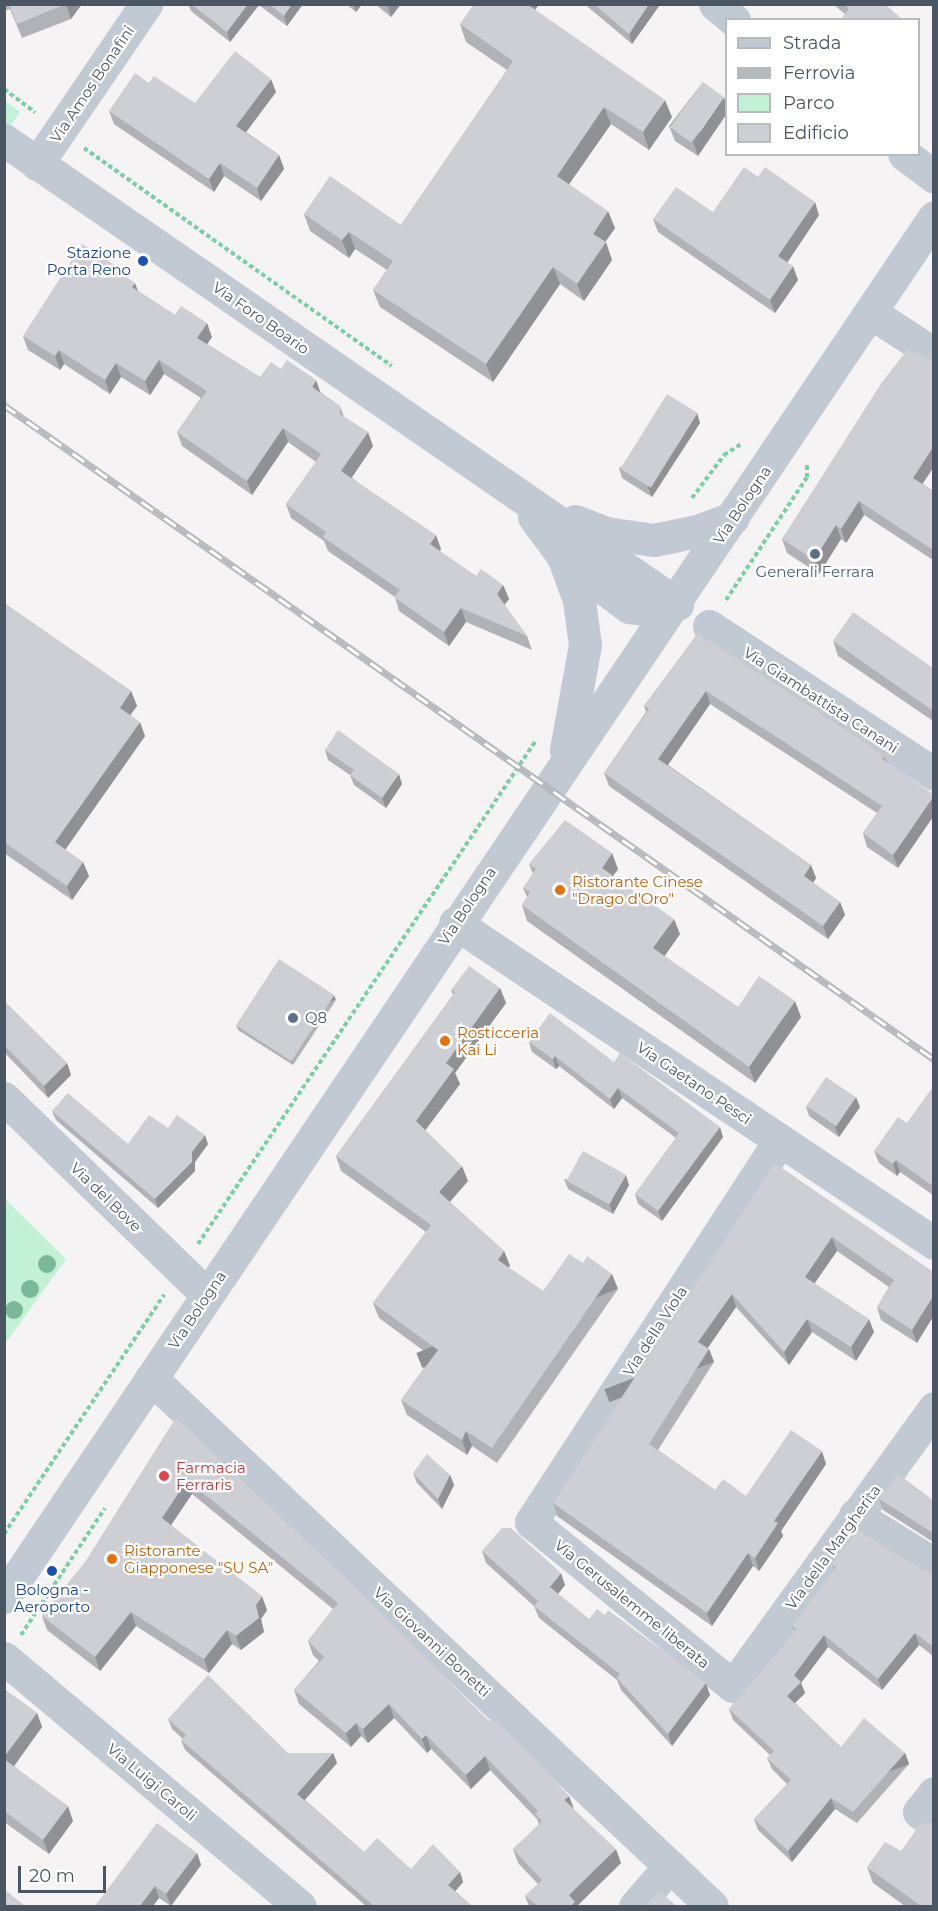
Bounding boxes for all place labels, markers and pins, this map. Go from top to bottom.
place label: Stazione Porta Reno [47,243,131,278]
marker: Stazione Porta Reno [136,254,150,268]
marker: Generali Ferrara [808,547,822,561]
place label: Generali Ferrara [756,563,874,581]
place label: Ristorante Cinese "Drago d'Oro" [572,872,703,907]
marker: Ristorante Cinese "Drago d'Oro" [553,883,567,897]
place label: Q8 [305,1009,327,1027]
marker: Q8 [286,1011,300,1025]
place label: Rosticceria Kai Li [457,1023,539,1058]
marker: Rosticceria Kai Li [438,1034,452,1048]
place label: Farmacia Ferraris [176,1458,246,1493]
marker: Farmacia Ferraris [157,1469,171,1483]
place label: Ristorante Giapponese "SU SA" [124,1541,273,1576]
marker: Ristorante Giapponese "SU SA" [105,1552,119,1566]
marker: Bologna - Aeroporto [45,1564,59,1578]
place label: Bologna - Aeroporto [14,1580,90,1615]

